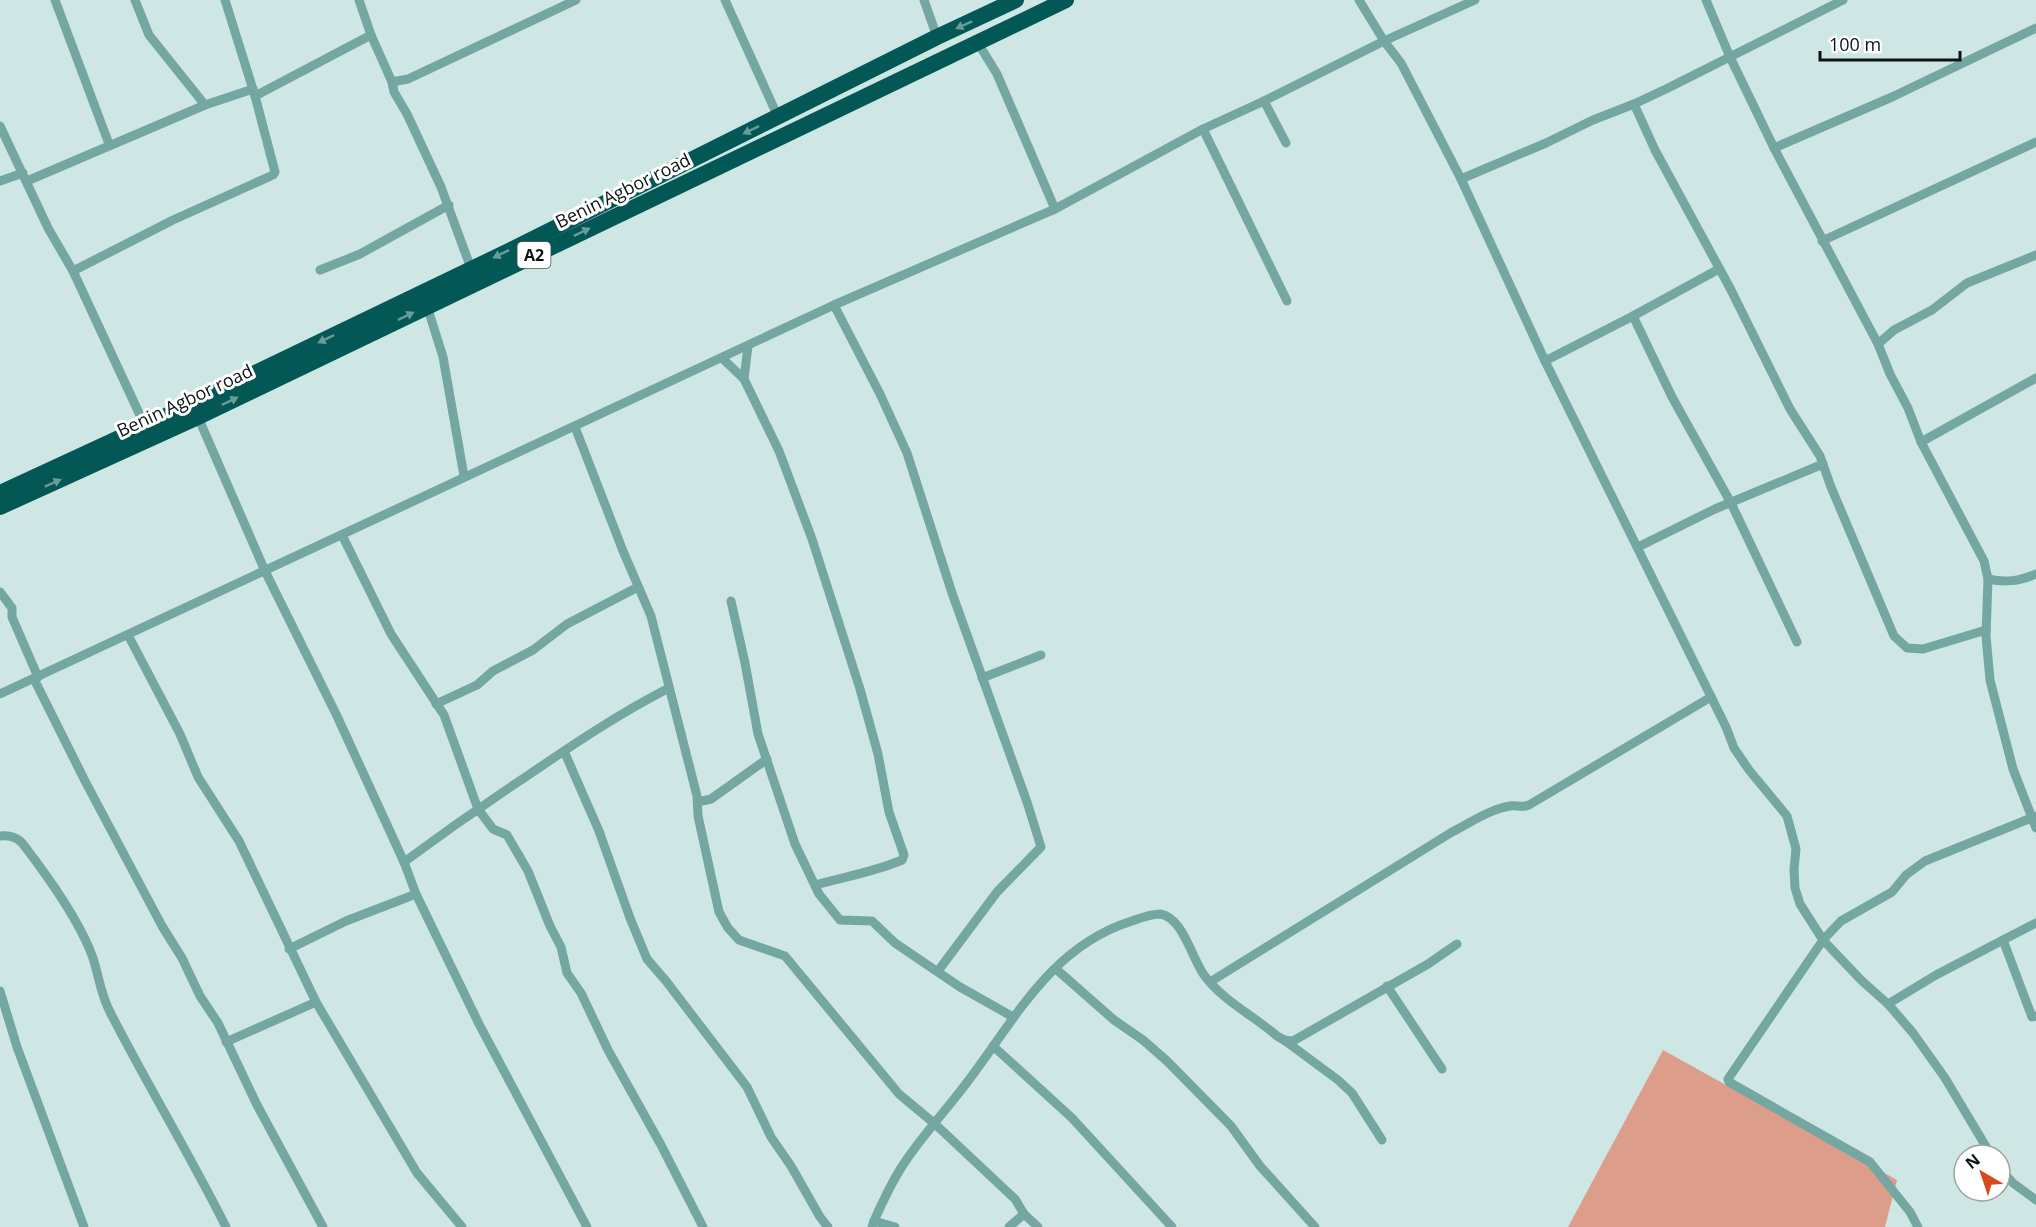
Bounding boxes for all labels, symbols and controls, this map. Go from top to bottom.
one-way arrow [954,20,972,30]
scale bar [1820,24,1960,62]
text: 100 m [1829,32,1881,56]
one-way arrow [743,126,760,135]
street label: Benin Agbor road [551,147,694,233]
one-way arrow [573,228,590,237]
road number: A2 [518,242,550,268]
one-way arrow [493,250,510,259]
one-way arrow [397,312,414,321]
one-way arrow [317,334,334,343]
street label: Benin Agbor road [113,358,256,442]
one-way arrow [222,397,239,406]
one-way arrow [45,479,62,488]
north arrow [1952,1143,2012,1203]
text: N [1961,1149,1985,1174]

